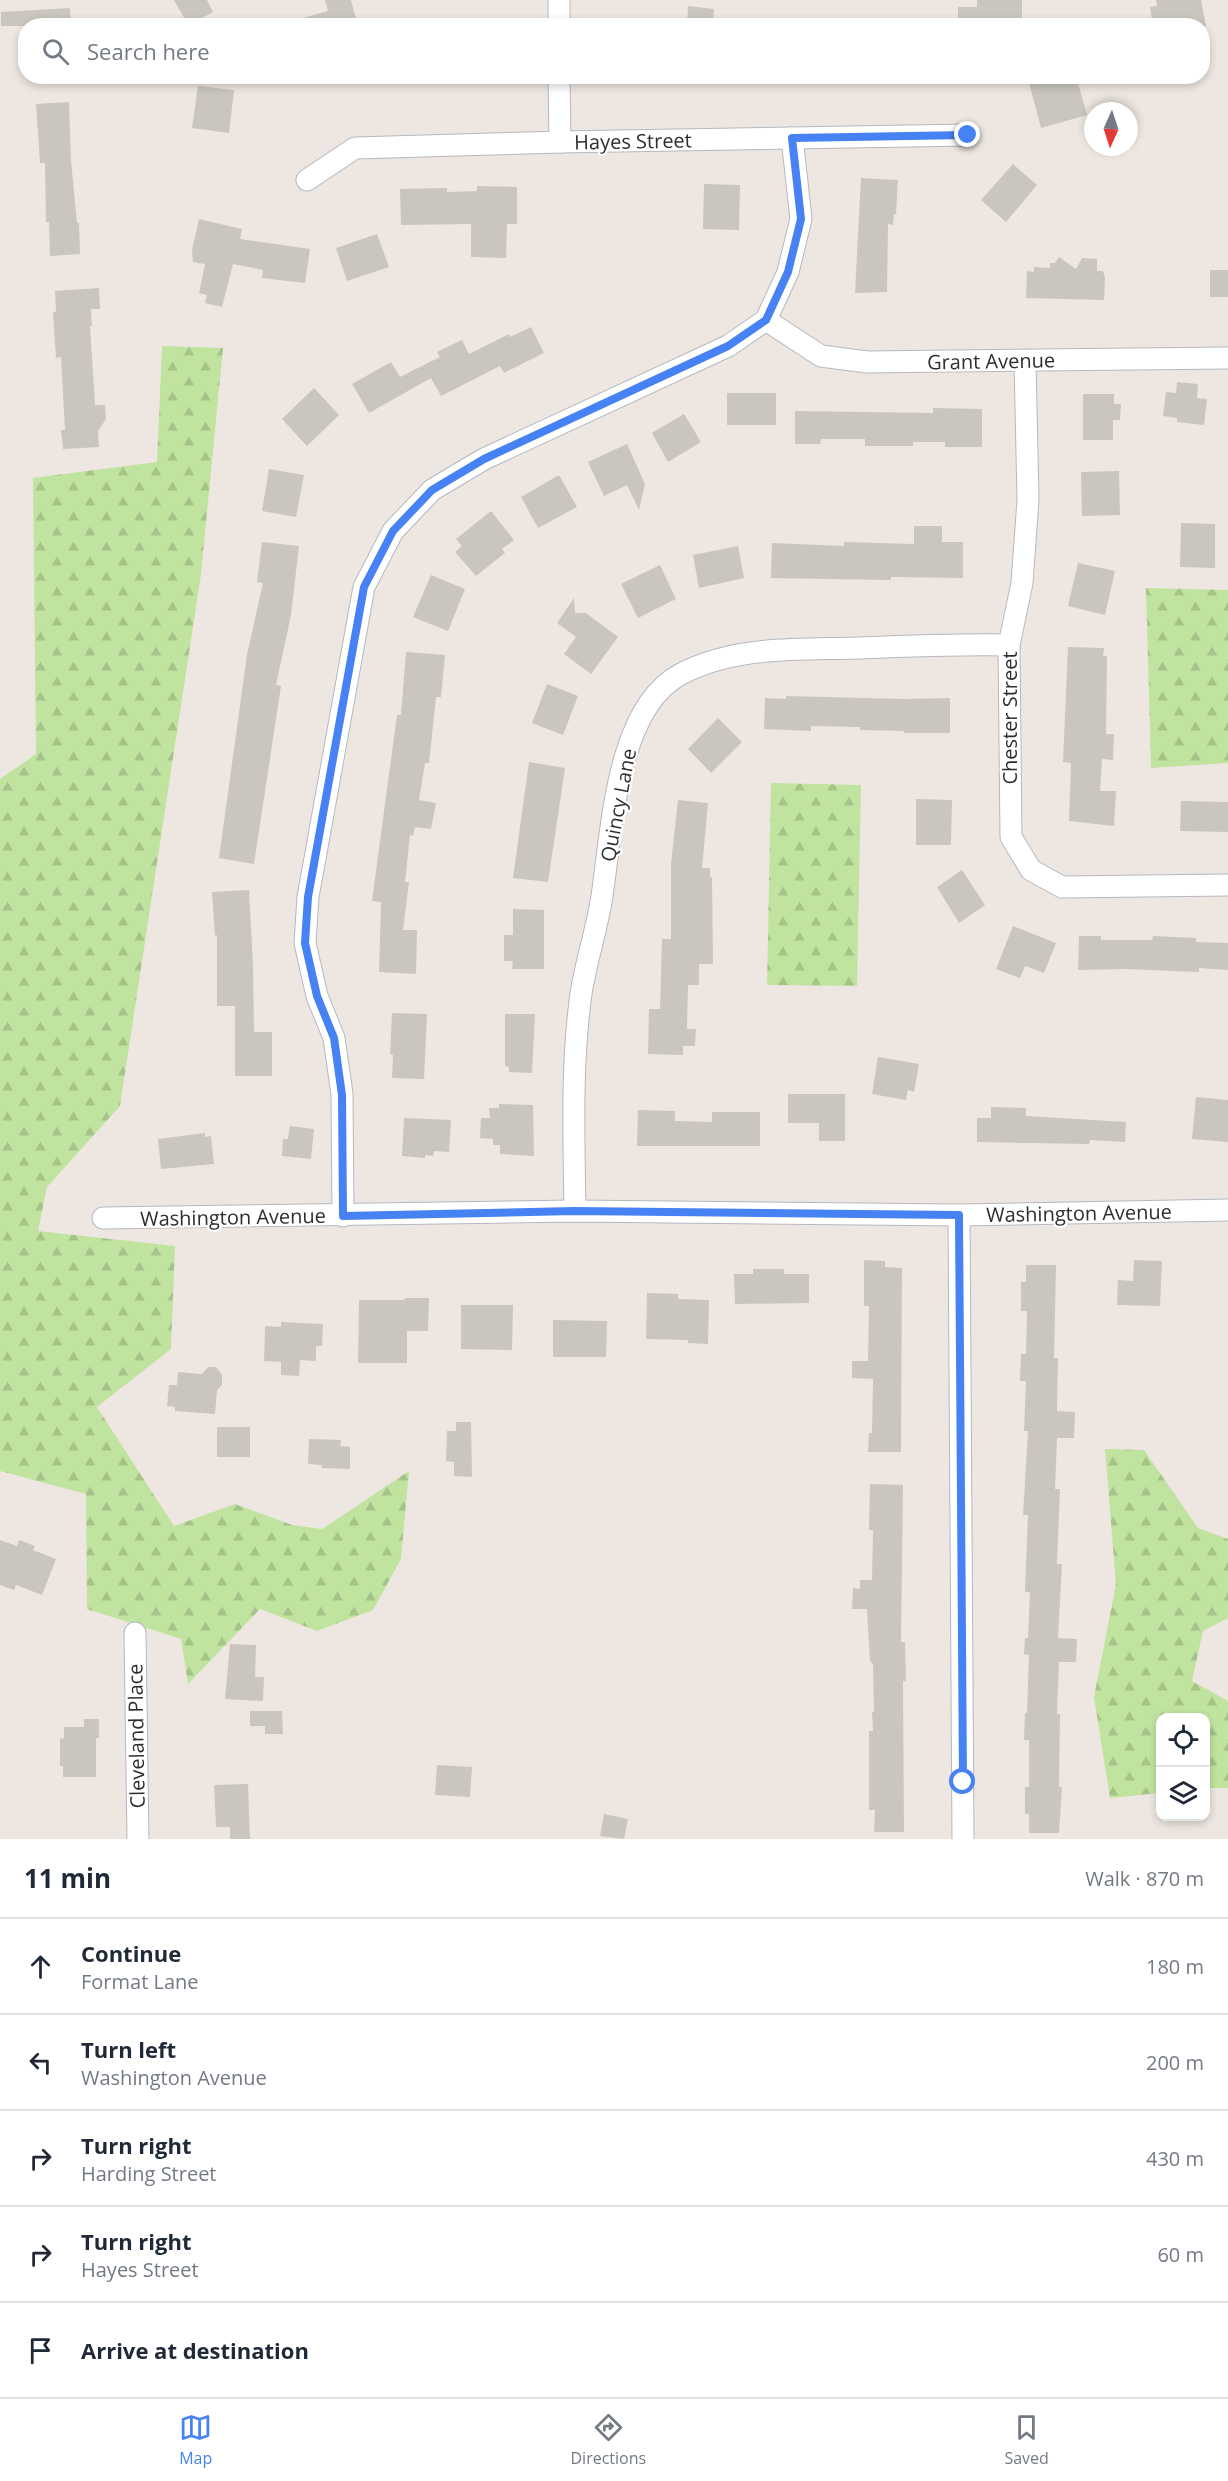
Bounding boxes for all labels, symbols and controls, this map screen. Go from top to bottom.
search box [18,18,1210,84]
icon: search [39,35,72,68]
text: Search here [87,36,210,66]
north arrow [1084,102,1138,156]
route end [954,121,980,147]
street label: Hayes Street [574,126,692,156]
street label: Grant Avenue [927,346,1055,376]
street label: Chester Street [996,651,1023,785]
street label: Quincy Lane [594,746,642,864]
street label: Washington Avenue [986,1198,1172,1228]
street label: Washington Avenue [140,1202,326,1232]
street label: Cleveland Place [121,1663,151,1809]
map controls [1156,1713,1210,1821]
button: locate [1156,1713,1210,1767]
button: layers [1156,1767,1210,1821]
route start [949,1768,975,1794]
text: 11 min [24,1860,111,1896]
text: Walk · 870 m [1085,1865,1204,1892]
text: Continue [81,1938,181,1968]
icon: ahead [24,1950,57,1983]
text: 180 m [1146,1953,1204,1980]
text: Format Lane [81,1968,199,1995]
text: Turn left [81,2034,176,2064]
icon: left [24,2046,57,2079]
text: 200 m [1146,2049,1204,2076]
text: Washington Avenue [81,2064,267,2091]
text: Turn right [81,2130,192,2160]
icon: right [24,2142,57,2175]
text: 430 m [1146,2145,1204,2172]
text: Harding Street [81,2160,217,2187]
text: Turn right [81,2226,192,2256]
icon: right [24,2238,57,2271]
text: 60 m [1157,2241,1204,2268]
text: Hayes Street [81,2256,199,2283]
icon: arrive [24,2334,57,2367]
text: Arrive at destination [81,2335,309,2365]
tab: Map [179,2411,212,2469]
tab: Directions [571,2411,646,2469]
tab: Saved [1004,2411,1049,2469]

